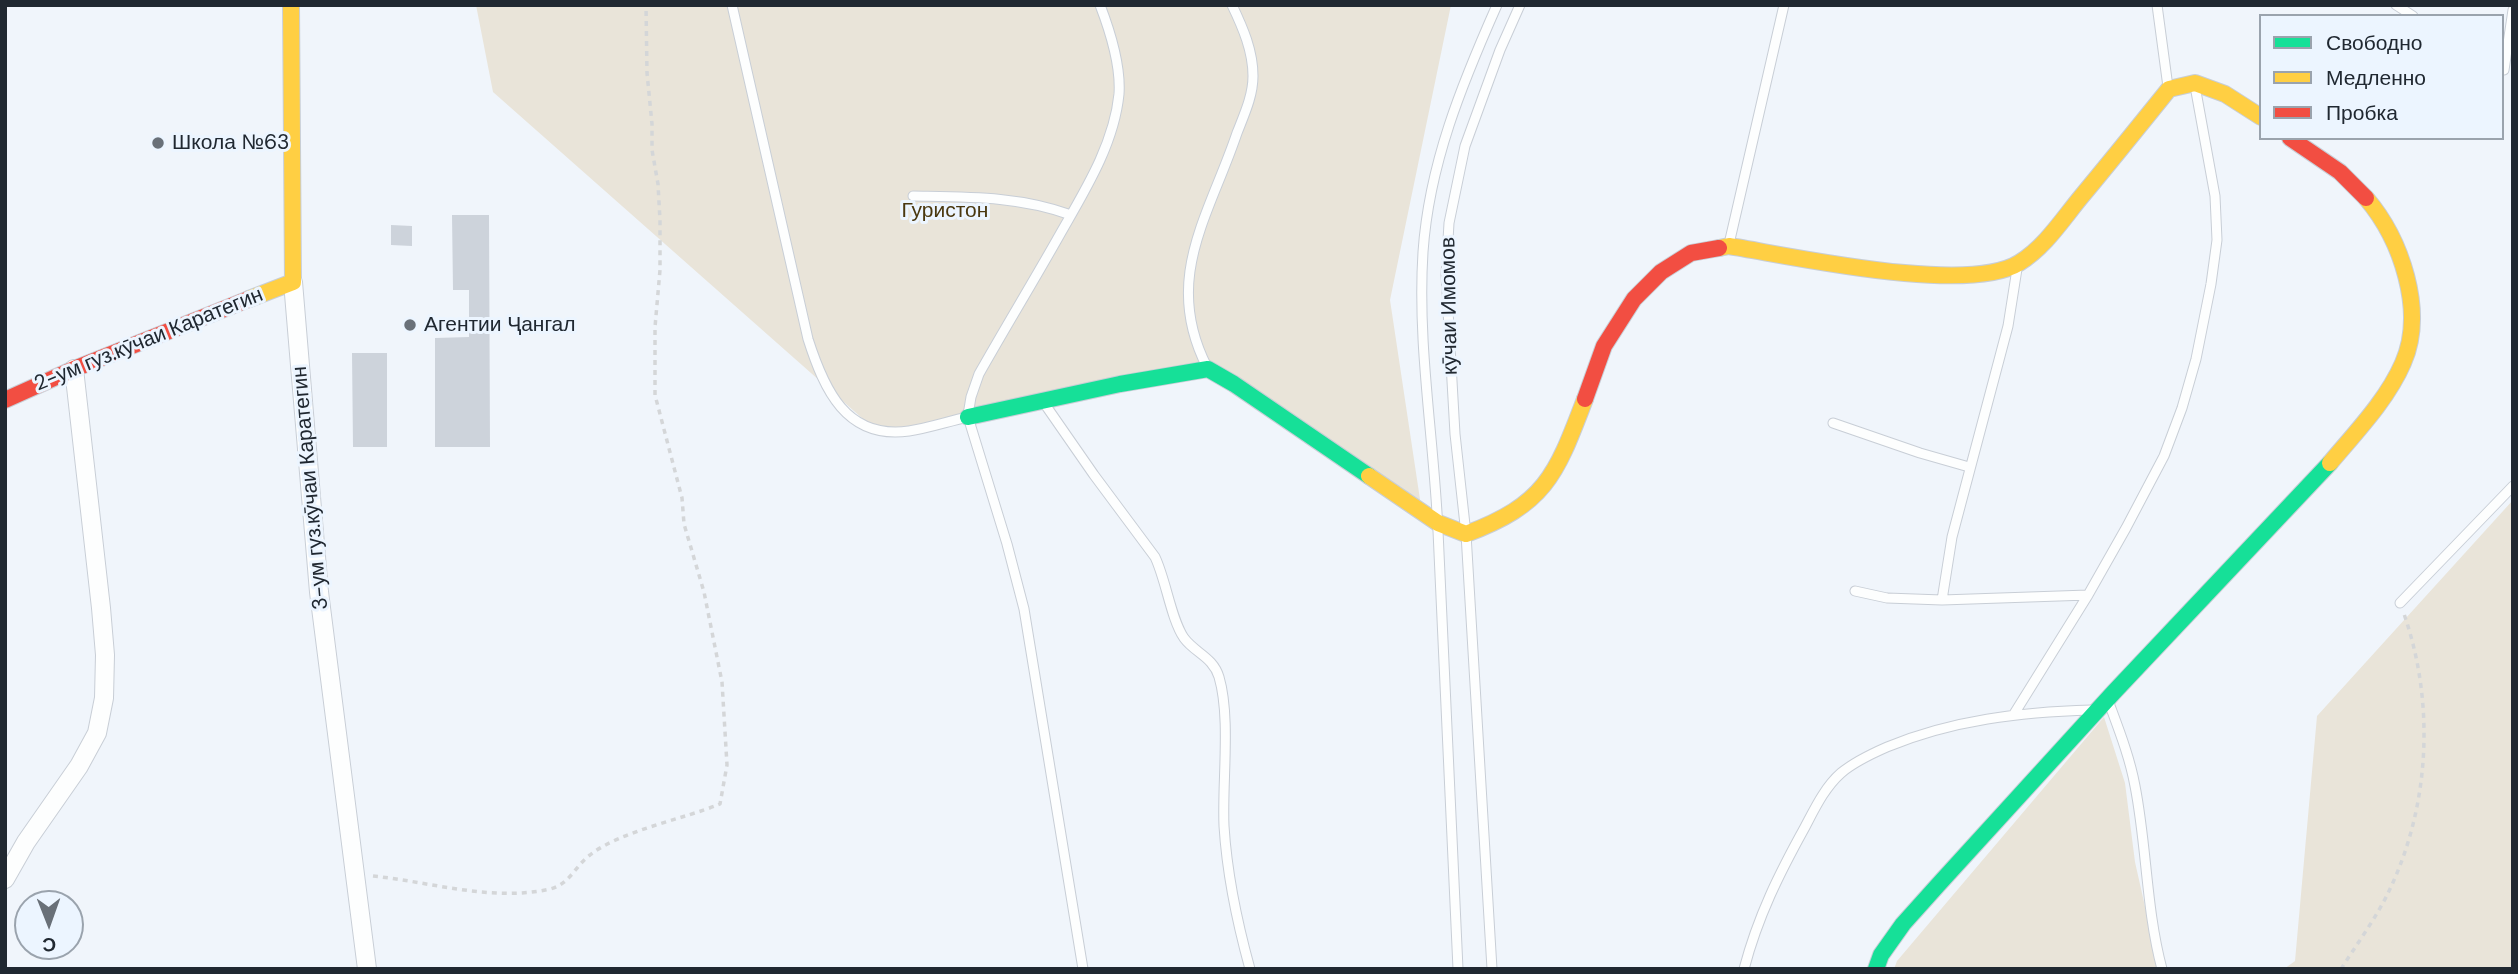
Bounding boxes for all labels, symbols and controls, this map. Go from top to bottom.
legend [2259,14,2504,140]
text: Свободно [2326,29,2423,57]
text: Медленно [2326,64,2426,92]
text: Пробка [2326,99,2398,127]
place label: Школа №63 [172,130,290,156]
marker: Школа №63 [150,135,166,151]
park label: Гуристон [902,198,988,224]
street label: кӯчаи Имомов [1436,237,1464,375]
street label: 2-ум гуз.кӯчаи Каратегин [31,283,267,397]
place label: Агентии Ҷангал [424,312,576,338]
marker: Агентии Ҷангал [402,317,418,333]
street label: 3-ум гуз.кӯчаи Каратегин [288,365,334,611]
north arrow [14,890,84,960]
text: С [42,932,56,957]

